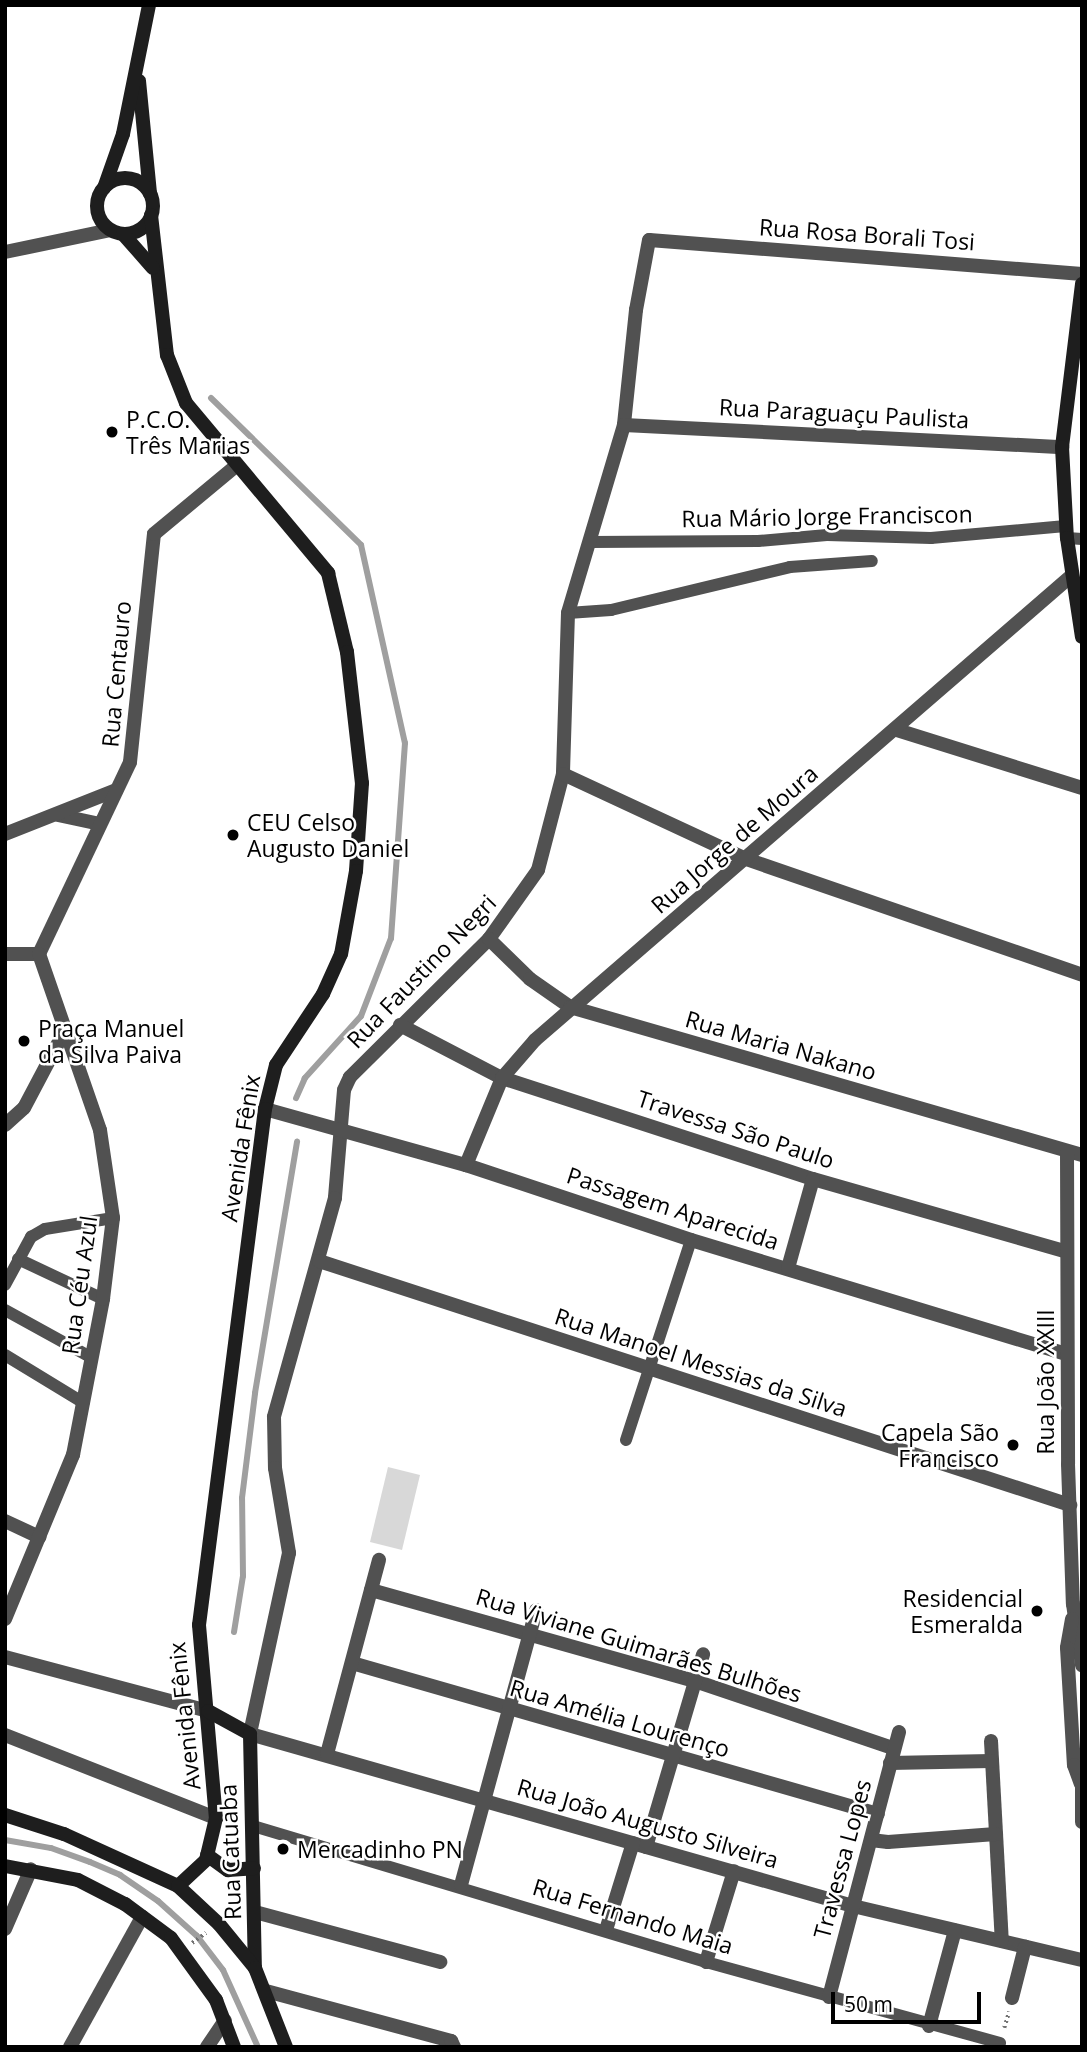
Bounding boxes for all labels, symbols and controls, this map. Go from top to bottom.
street label: Rua Rosa Borali Tosi [758,213,976,255]
street label: Rua Paraguaçu Paulista [718,393,970,433]
place label: P.C.O. Três Marias [126,405,250,459]
marker: P.C.O. Três Marias [104,424,120,440]
street label: Rua Mário Jorge Franciscon [681,500,973,532]
street label: Rua Centauro [96,600,136,748]
street label: Rua Jorge de Moura [645,759,823,919]
place label: CEU Celso Augusto Daniel [247,808,409,862]
marker: CEU Celso Augusto Daniel [225,827,241,843]
street label: Rua Faustino Negri [341,889,501,1053]
street label: Rua Maria Nakano [682,1005,880,1085]
place label: Praça Manuel da Silva Paiva [38,1014,184,1068]
marker: Praça Manuel da Silva Paiva [16,1033,32,1049]
street label: Avenida Fênix [215,1073,265,1223]
street label: Travessa São Paulo [634,1084,838,1174]
street label: Passagem Aparecida [563,1161,783,1255]
street label: Rua Céu Azul [56,1214,102,1356]
street label: Rua Manoel Messias da Silva [551,1302,851,1422]
street label: Rua João XXIII [1031,1309,1059,1455]
place label: Capela São Francisco [881,1418,999,1472]
marker: Capela São Francisco [1005,1437,1021,1453]
street label: Rua Viviane Guimarães Bulhões [473,1582,805,1708]
place label: Residencial Esmeralda [903,1584,1023,1638]
marker: Residencial Esmeralda [1029,1603,1045,1619]
street label: Avenida Fênix [163,1641,205,1791]
street label: Rua Amélia Lourenço [507,1673,733,1763]
street label: Rua João Augusto Silveira [514,1772,782,1874]
street label: Travessa Lopes [807,1776,877,1942]
street label: Rua Catuaba [214,1783,246,1921]
place label: Mercadinho PN [297,1835,463,1863]
marker: Mercadinho PN [275,1841,291,1857]
street label: Rua Fernando Maia [529,1872,737,1960]
scale bar [835,1979,986,2023]
text: 50 m [844,1990,893,2018]

